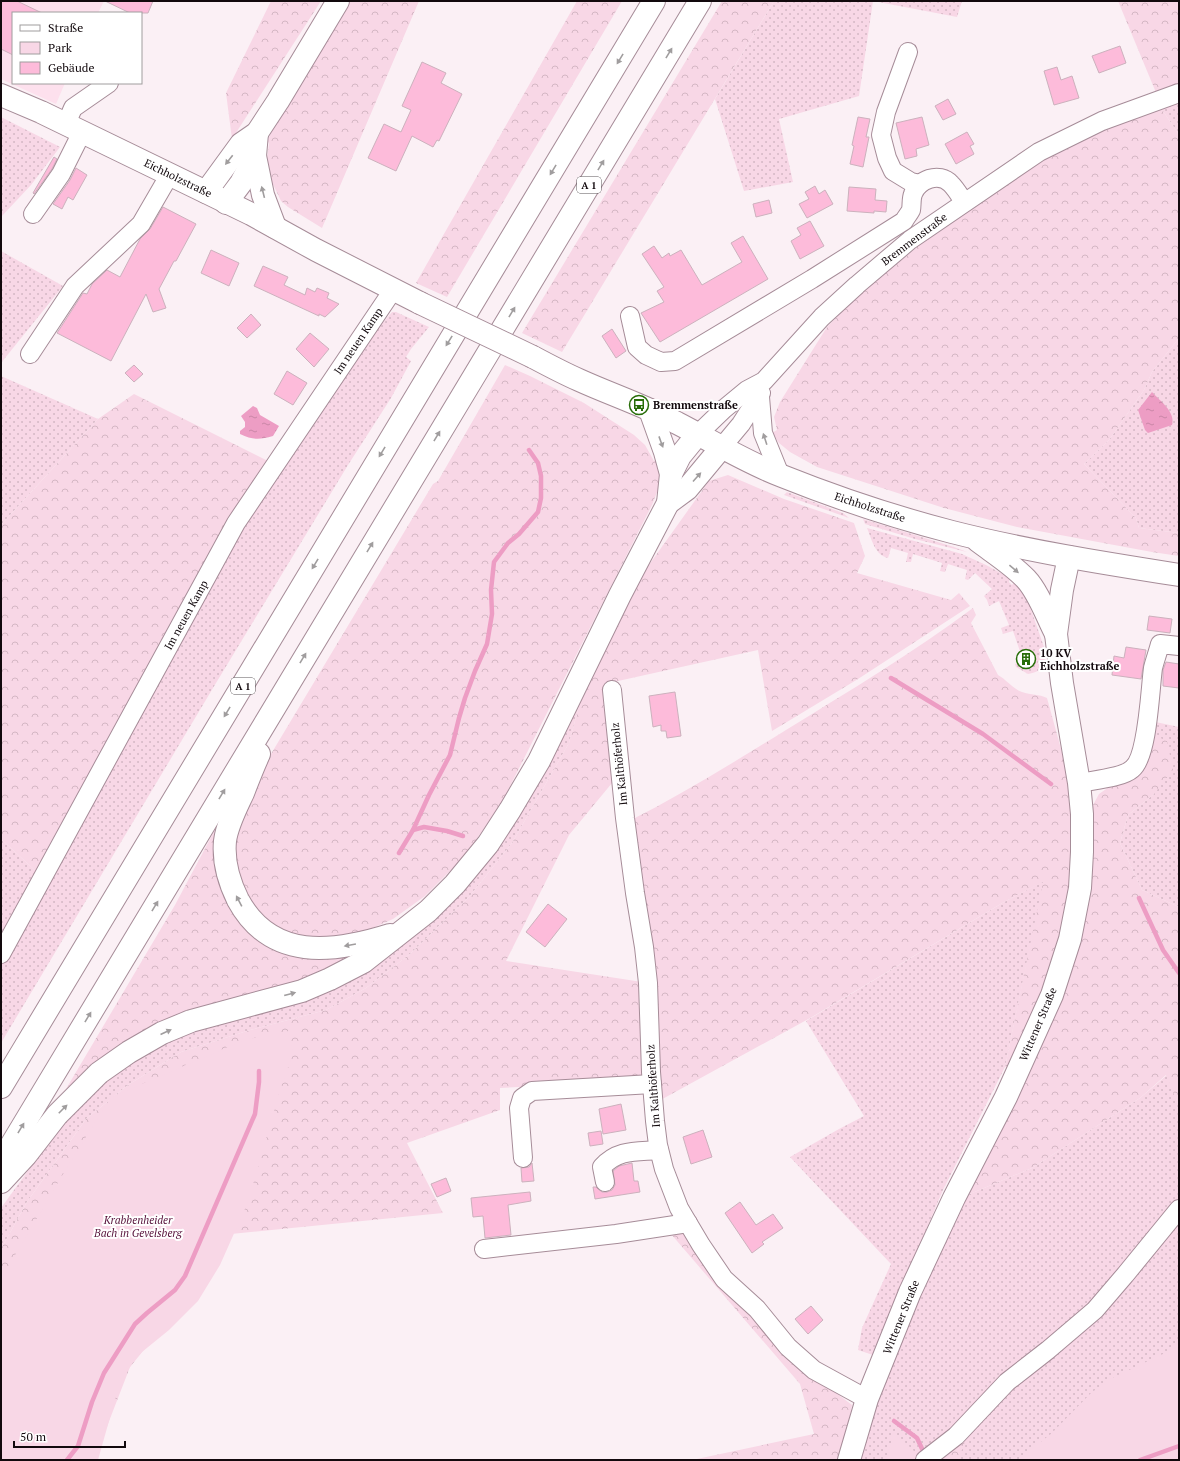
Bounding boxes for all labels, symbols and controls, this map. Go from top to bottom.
legend [12,12,142,84]
text: Straße [48,20,83,35]
text: Park [48,40,73,55]
one-way arrow [665,47,672,59]
one-way arrow [616,53,623,64]
text: Gebäude [48,60,94,75]
one-way arrow [225,155,233,165]
street label: Eichholzstraße [142,156,215,201]
one-way arrow [598,159,605,171]
one-way arrow [549,164,556,176]
road number: A 1 [577,177,601,193]
one-way arrow [259,186,265,198]
street label: Bremmenstraße [878,209,950,268]
street label: Im neuen Kamp [331,305,385,377]
one-way arrow [509,306,516,318]
one-way arrow [445,336,453,346]
bus stop icon: Bremmenstraße [628,394,650,416]
place label: Bremmenstraße [653,398,738,412]
one-way arrow [434,430,441,442]
one-way arrow [762,432,768,444]
one-way arrow [659,436,665,448]
one-way arrow [379,446,386,458]
one-way arrow [692,472,701,483]
street label: Eichholzstraße [833,489,908,525]
one-way arrow [367,541,374,553]
one-way arrow [312,558,319,570]
one-way arrow [1009,565,1020,574]
street label: Im neuen Kamp [161,578,211,652]
place label: 10 KV Eichholzstraße [1040,646,1120,673]
building icon: 10 KV Eichholzstraße [1015,648,1037,670]
one-way arrow [300,652,307,664]
road number: A 1 [231,678,255,694]
one-way arrow [224,706,231,718]
street label: Im Kalthöferholz [608,722,630,806]
one-way arrow [218,789,226,799]
one-way arrow [235,895,242,907]
one-way arrow [151,901,159,911]
one-way arrow [344,942,356,948]
street label: Wittener Straße [1016,985,1060,1063]
one-way arrow [284,991,296,997]
one-way arrow [84,1012,92,1022]
one-way arrow [160,1029,171,1035]
street label: Im Kalthöferholz [643,1044,663,1128]
one-way arrow [58,1105,68,1114]
one-way arrow [17,1123,25,1133]
park label: Krabbenheider Bach in Gevelsberg [93,1213,183,1240]
street label: Wittener Straße [880,1278,922,1356]
scale bar [14,1423,125,1449]
text: 50 m [20,1429,47,1444]

